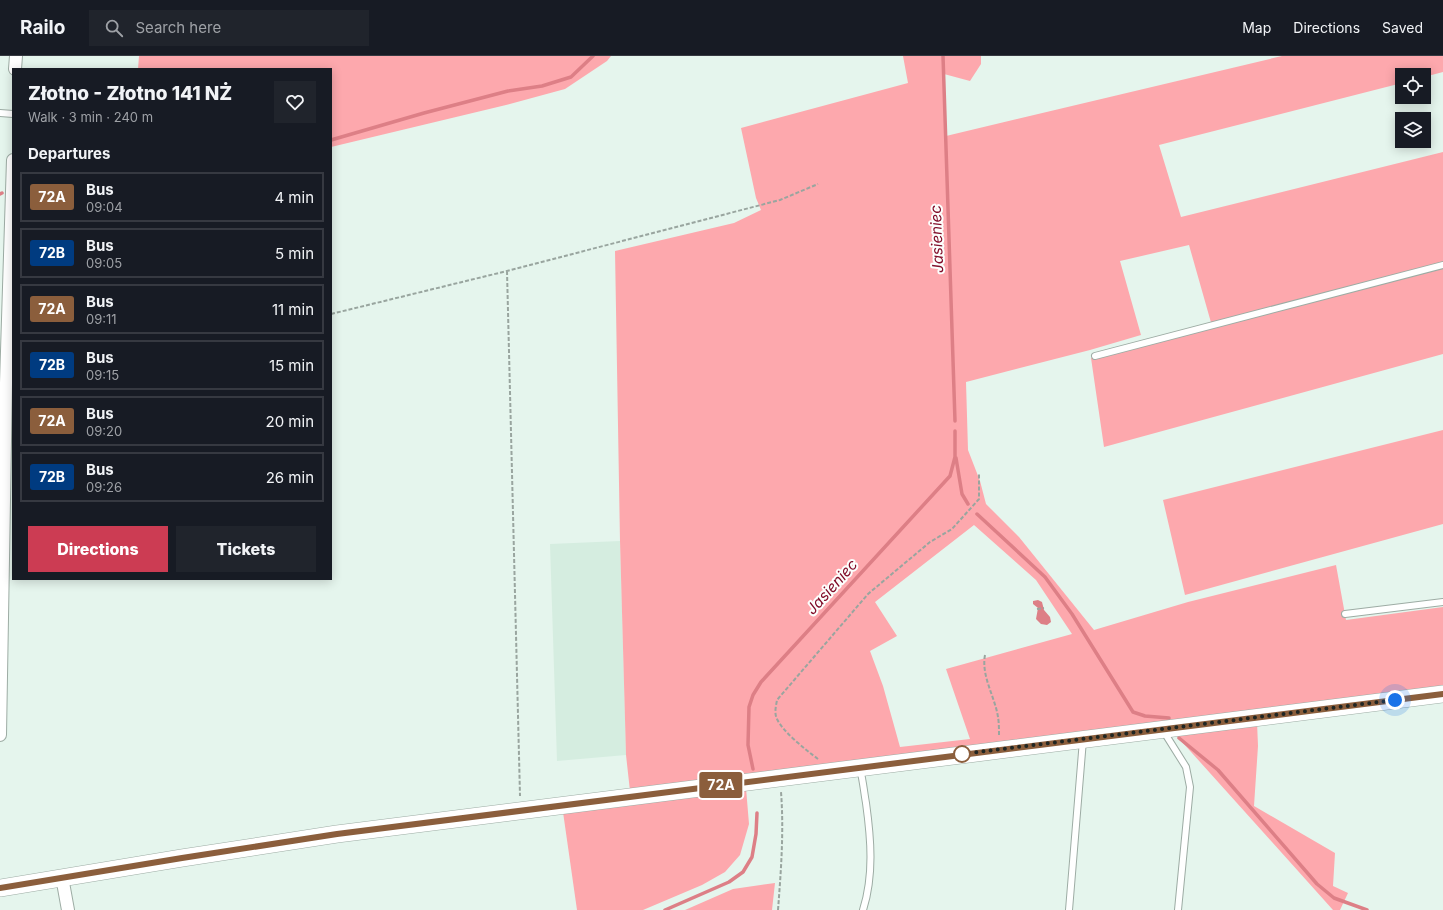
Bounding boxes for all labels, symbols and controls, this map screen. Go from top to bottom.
search box [89,10,369,46]
text: Railo [20,16,65,39]
icon: search [103,17,125,39]
text: Search here [135,18,221,37]
text: Map [1242,19,1271,36]
text: Directions [1293,19,1360,36]
text: Saved [1382,19,1423,36]
map controls [1395,68,1431,148]
button: locate [1395,68,1431,104]
button: heart [274,81,316,123]
text: Złotno - Złotno 141 NŻ [28,82,232,105]
text: Walk · 3 min · 240 m [28,109,153,125]
button: layers [1395,112,1431,148]
text: Departures [28,144,110,163]
text: Bus [86,180,114,199]
text: 72A [38,188,66,205]
text: 4 min [274,188,314,207]
text: 09:04 [86,199,123,215]
water label: Jasieniec [926,204,947,273]
text: Bus [86,236,114,255]
text: 72B [39,244,65,261]
text: 5 min [275,244,314,263]
text: 09:05 [86,255,122,271]
text: Bus [86,292,114,311]
text: 72A [38,300,66,317]
text: 11 min [272,300,314,319]
text: 09:11 [86,311,117,327]
text: Bus [86,348,114,367]
text: 72B [39,356,65,373]
text: 15 min [269,356,314,375]
text: 09:15 [86,367,119,383]
text: Bus [86,404,114,423]
text: 72A [38,412,66,429]
text: 20 min [266,412,314,431]
text: 09:20 [86,423,122,439]
text: Bus [86,460,114,479]
text: 72B [39,468,65,485]
text: 26 min [266,468,314,487]
text: 09:26 [86,479,122,495]
button: Directions [28,526,168,572]
button: Tickets [176,526,316,572]
water label: Jasieniec [802,555,862,618]
your location [1385,690,1405,710]
unlabelled marker [953,745,971,763]
line badge: 72A [698,772,744,798]
text: 72A [707,776,735,793]

